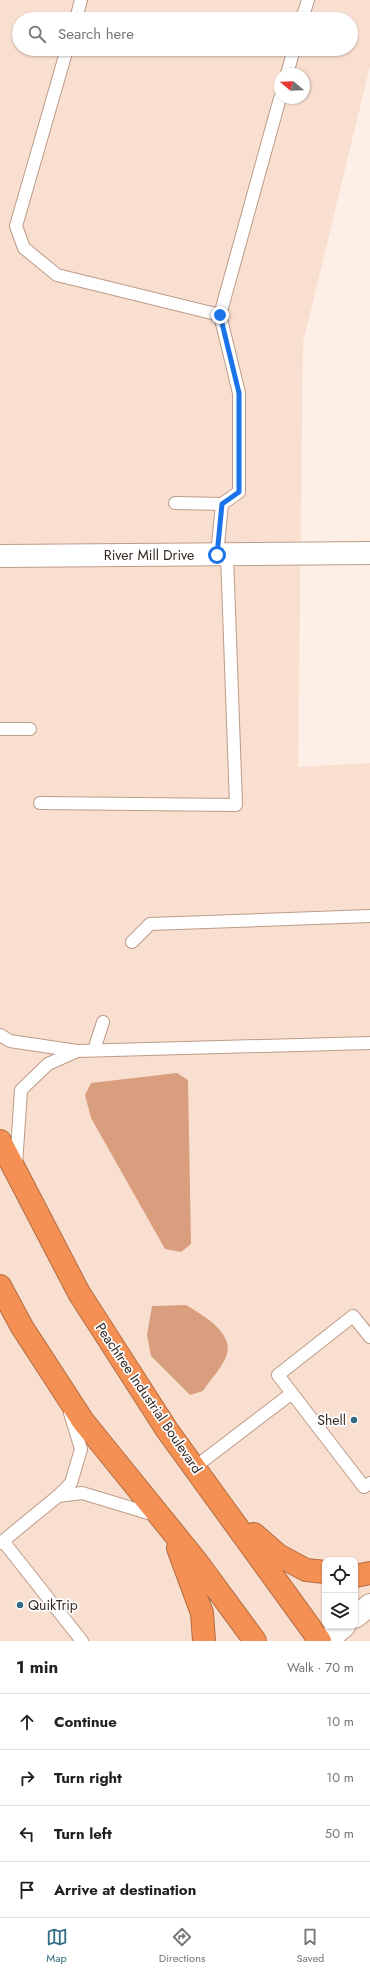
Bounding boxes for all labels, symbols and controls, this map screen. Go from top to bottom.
search box [12,12,358,56]
icon: search [26,23,48,45]
text: Search here [58,23,134,45]
north arrow [274,68,310,104]
route end [211,306,229,324]
street label: River Mill Drive [104,545,194,565]
route start [208,546,226,564]
street label: Peachtree Industrial Boulevard [91,1319,207,1477]
place label: Shell [317,1410,346,1430]
marker: Shell [349,1415,359,1425]
map controls [322,1557,358,1629]
button: locate [322,1557,358,1593]
button: layers [322,1593,358,1629]
place label: QuikTrip [28,1595,78,1615]
marker: QuikTrip [15,1600,25,1610]
text: 1 min [16,1655,58,1679]
text: Walk · 70 m [287,1658,354,1677]
icon: ahead [16,1711,38,1733]
text: Continue [54,1711,117,1733]
text: 10 m [326,1712,354,1731]
icon: right [16,1767,38,1789]
text: Turn right [54,1767,122,1789]
text: 10 m [326,1768,354,1787]
icon: left [16,1823,38,1845]
text: Turn left [54,1823,112,1845]
text: 50 m [325,1824,354,1843]
icon: arrive [16,1879,38,1901]
text: Arrive at destination [54,1879,196,1901]
tab: Map [46,1926,68,1966]
tab: Directions [159,1926,205,1966]
tab: Saved [297,1926,324,1966]

